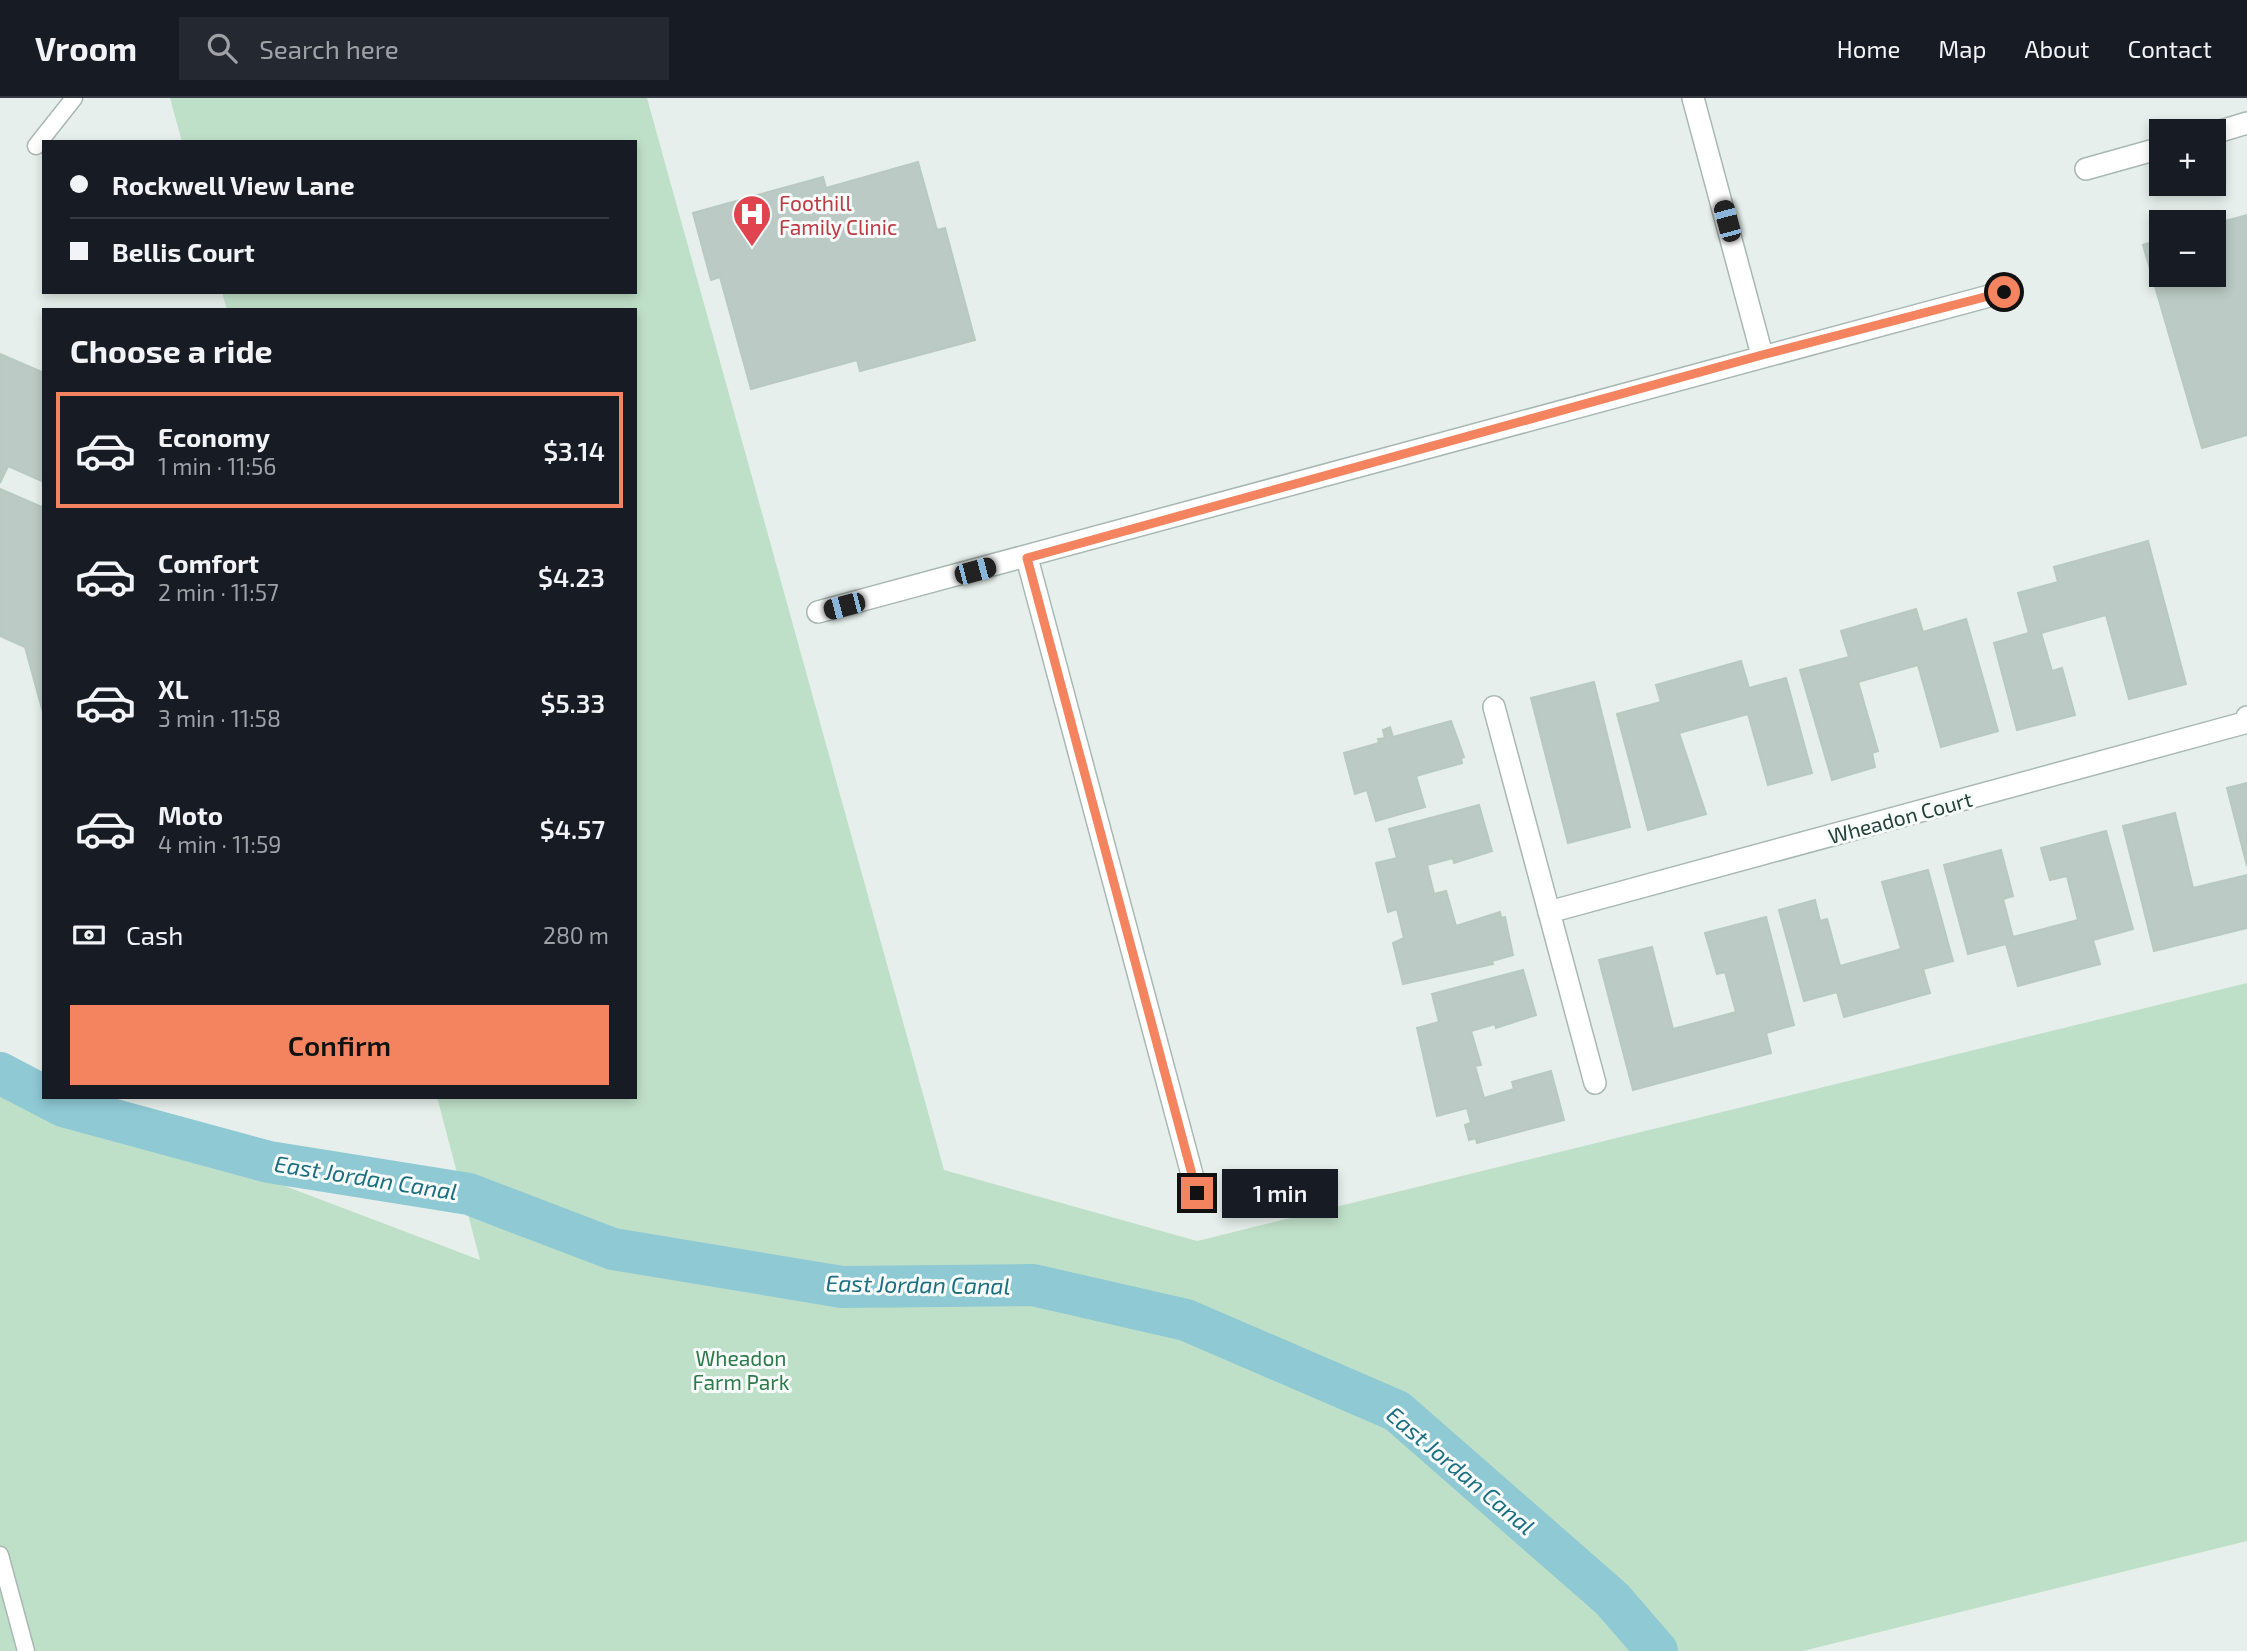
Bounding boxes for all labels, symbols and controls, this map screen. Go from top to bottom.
search box [179,17,669,80]
text: Vroom [35,28,137,68]
icon: search [203,29,241,67]
text: Search here [259,33,399,64]
text: Home [1837,34,1900,63]
text: Map [1938,34,1986,63]
text: About [2024,34,2090,63]
text: Contact [2128,34,2212,63]
map controls [2149,119,2226,287]
button: + [2149,119,2226,196]
text: Rockwell View Lane [112,169,355,200]
place label: Foothill Family Clinic [779,190,897,239]
hospital icon: Foothill Family Clinic [731,193,773,248]
car [1712,198,1743,244]
button: − [2149,210,2226,287]
text: Bellis Court [112,236,255,267]
route start [1988,276,2020,308]
text: Choose a ride [70,331,273,369]
icon: car [74,419,137,482]
text: Economy [158,421,270,452]
text: $3.14 [543,435,605,466]
text: 1 min · 11:56 [158,452,276,480]
icon: car [74,545,137,608]
text: Comfort [158,547,259,578]
car [952,555,999,587]
text: $4.23 [538,561,605,592]
text: 2 min · 11:57 [158,578,279,606]
car [821,590,868,622]
icon: car [74,671,137,734]
text: XL [158,673,189,704]
text: $5.33 [541,687,605,718]
text: 3 min · 11:58 [158,704,281,732]
street label: Wheadon Court [1825,786,1975,848]
icon: car [74,797,137,860]
text: Moto [158,799,223,830]
text: $4.57 [540,813,605,844]
text: 4 min · 11:59 [158,830,281,858]
icon: cash [70,916,108,954]
text: Cash [126,919,183,950]
text: 280 m [543,921,609,949]
button: Confirm [70,1005,609,1085]
water label: East Jordan Canal [273,1149,459,1205]
callout: 1 min [1222,1168,1337,1218]
route end [1181,1177,1213,1209]
text: 1 min [1253,1179,1307,1207]
water label: East Jordan Canal [825,1268,1011,1300]
park label: Wheadon Farm Park [693,1345,790,1394]
water label: East Jordan Canal [1381,1400,1541,1540]

